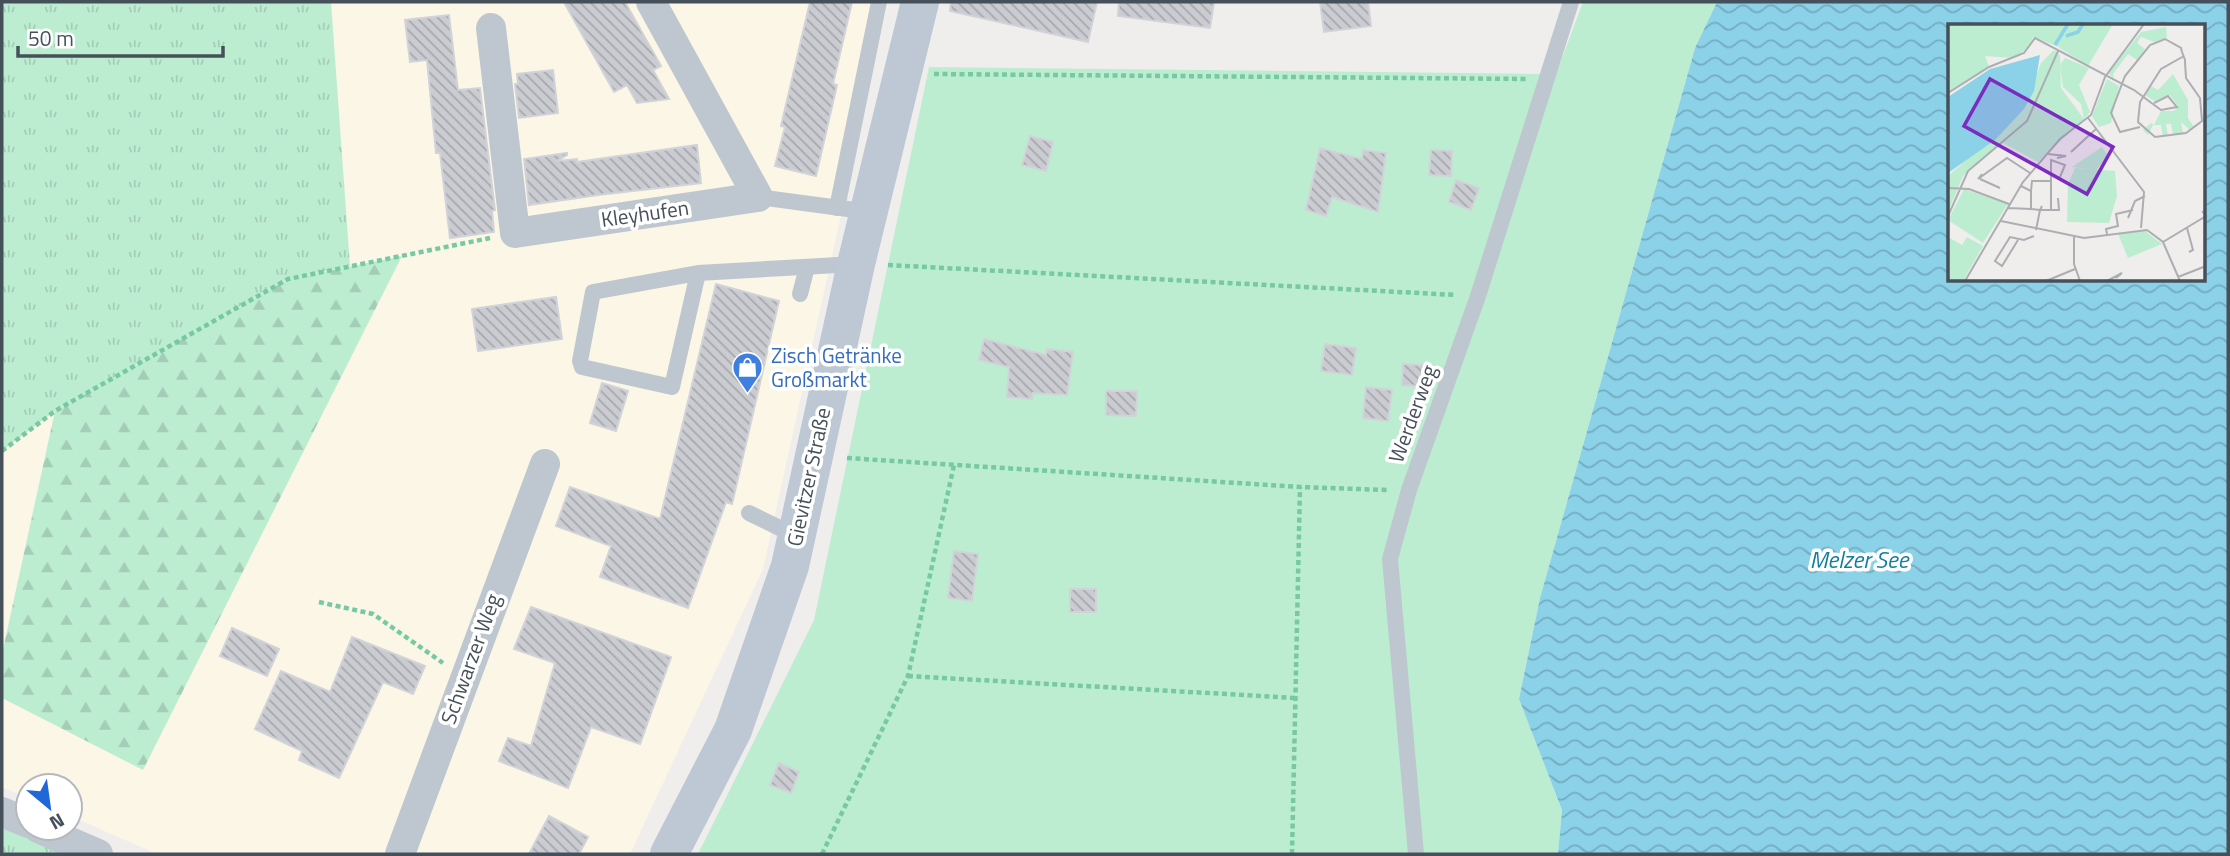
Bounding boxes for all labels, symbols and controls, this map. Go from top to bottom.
scale bar [18,14,222,58]
text: 50 m [28,22,74,54]
inset map [1948,24,2206,282]
street label: Kleyhufen [599,191,691,235]
place label: Zisch Getränke Großmarkt [771,339,902,395]
shop icon: Zisch Getränke Großmarkt [731,351,765,395]
street label: Werderweg [1380,360,1445,467]
street label: Gievitzer Straße [778,404,838,549]
water label: Melzer See [1810,542,1910,577]
street label: Schwarzer Weg [432,589,509,728]
north arrow [14,772,84,842]
text: N [45,806,70,838]

